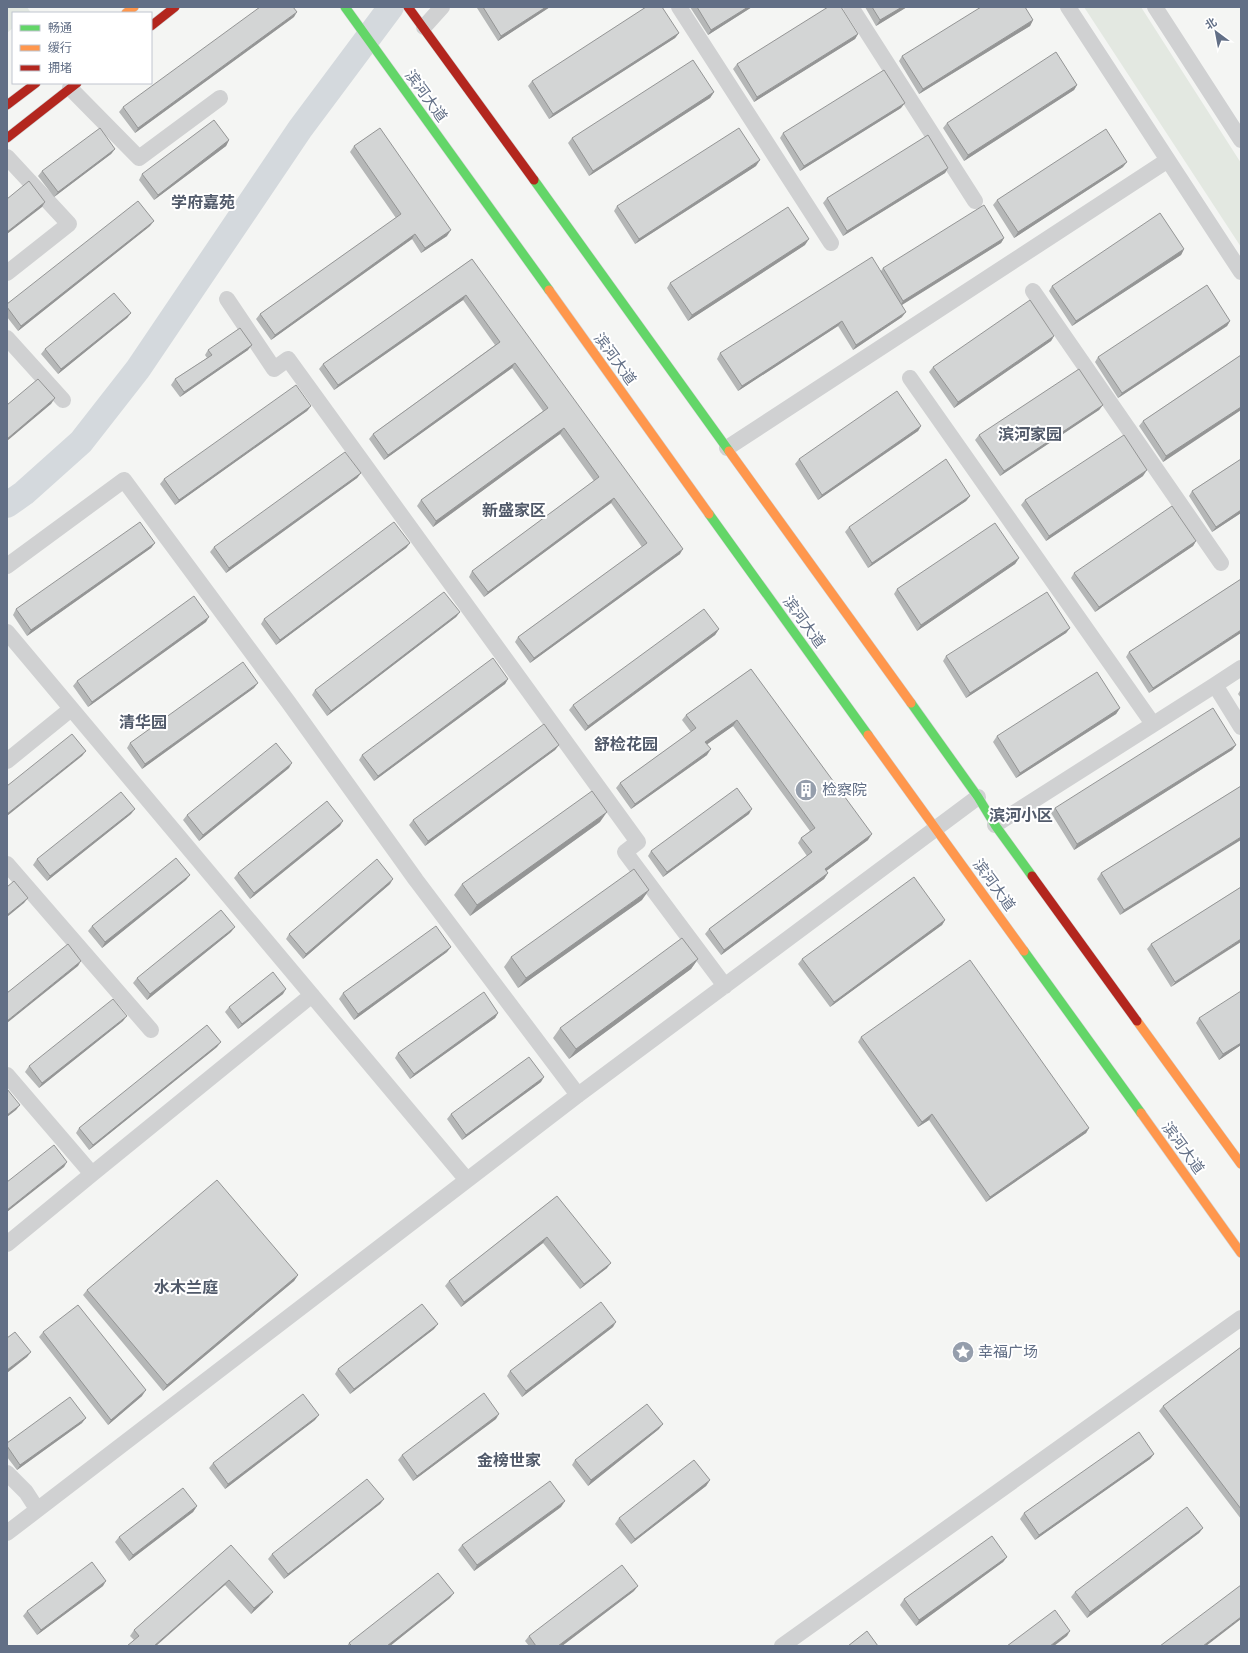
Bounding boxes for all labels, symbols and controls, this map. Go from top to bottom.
legend [12,12,152,84]
north arrow [1196,12,1236,52]
text: 北 [1203,16,1219,32]
text: 畅通 [48,21,72,34]
text: 缓行 [48,41,72,54]
text: 拥堵 [48,62,72,74]
street label: 滨河大道 [402,67,450,125]
district label: 学府嘉苑 [171,194,235,211]
street label: 滨河大道 [591,330,639,388]
district label: 滨河家园 [998,426,1062,443]
district label: 新盛家区 [482,501,546,519]
street label: 滨河大道 [780,593,828,651]
district label: 清华园 [119,713,167,731]
district label: 舒检花园 [594,735,658,753]
building icon: 检察院 [793,777,819,803]
place label: 检察院 [822,781,867,798]
district label: 滨河小区 [989,807,1053,824]
street label: 滨河大道 [970,856,1018,914]
street label: 滨河大道 [1159,1119,1207,1177]
district label: 水木兰庭 [154,1279,218,1296]
place icon: 幸福广场 [950,1339,976,1365]
place label: 幸福广场 [978,1344,1038,1360]
district label: 金榜世家 [477,1451,541,1469]

